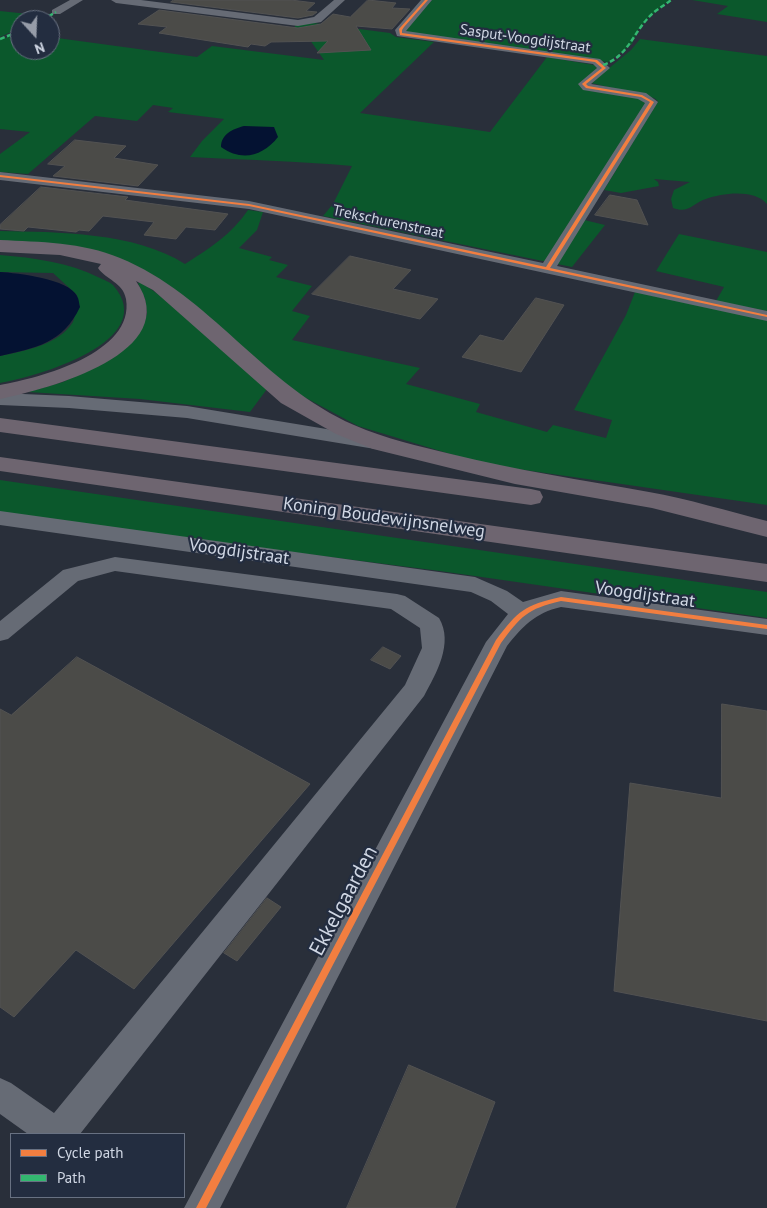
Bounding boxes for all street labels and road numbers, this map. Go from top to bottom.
street label: Sasput-Voogdijstraat [458,21,592,57]
street label: Trekschurenstraat [331,201,445,243]
street label: Koning Boudewijnsnelweg [282,493,486,543]
street label: Voogdijstraat [187,534,291,570]
street label: Voogdijstraat [593,577,697,613]
street label: Ekkelgaarden [305,842,383,960]

